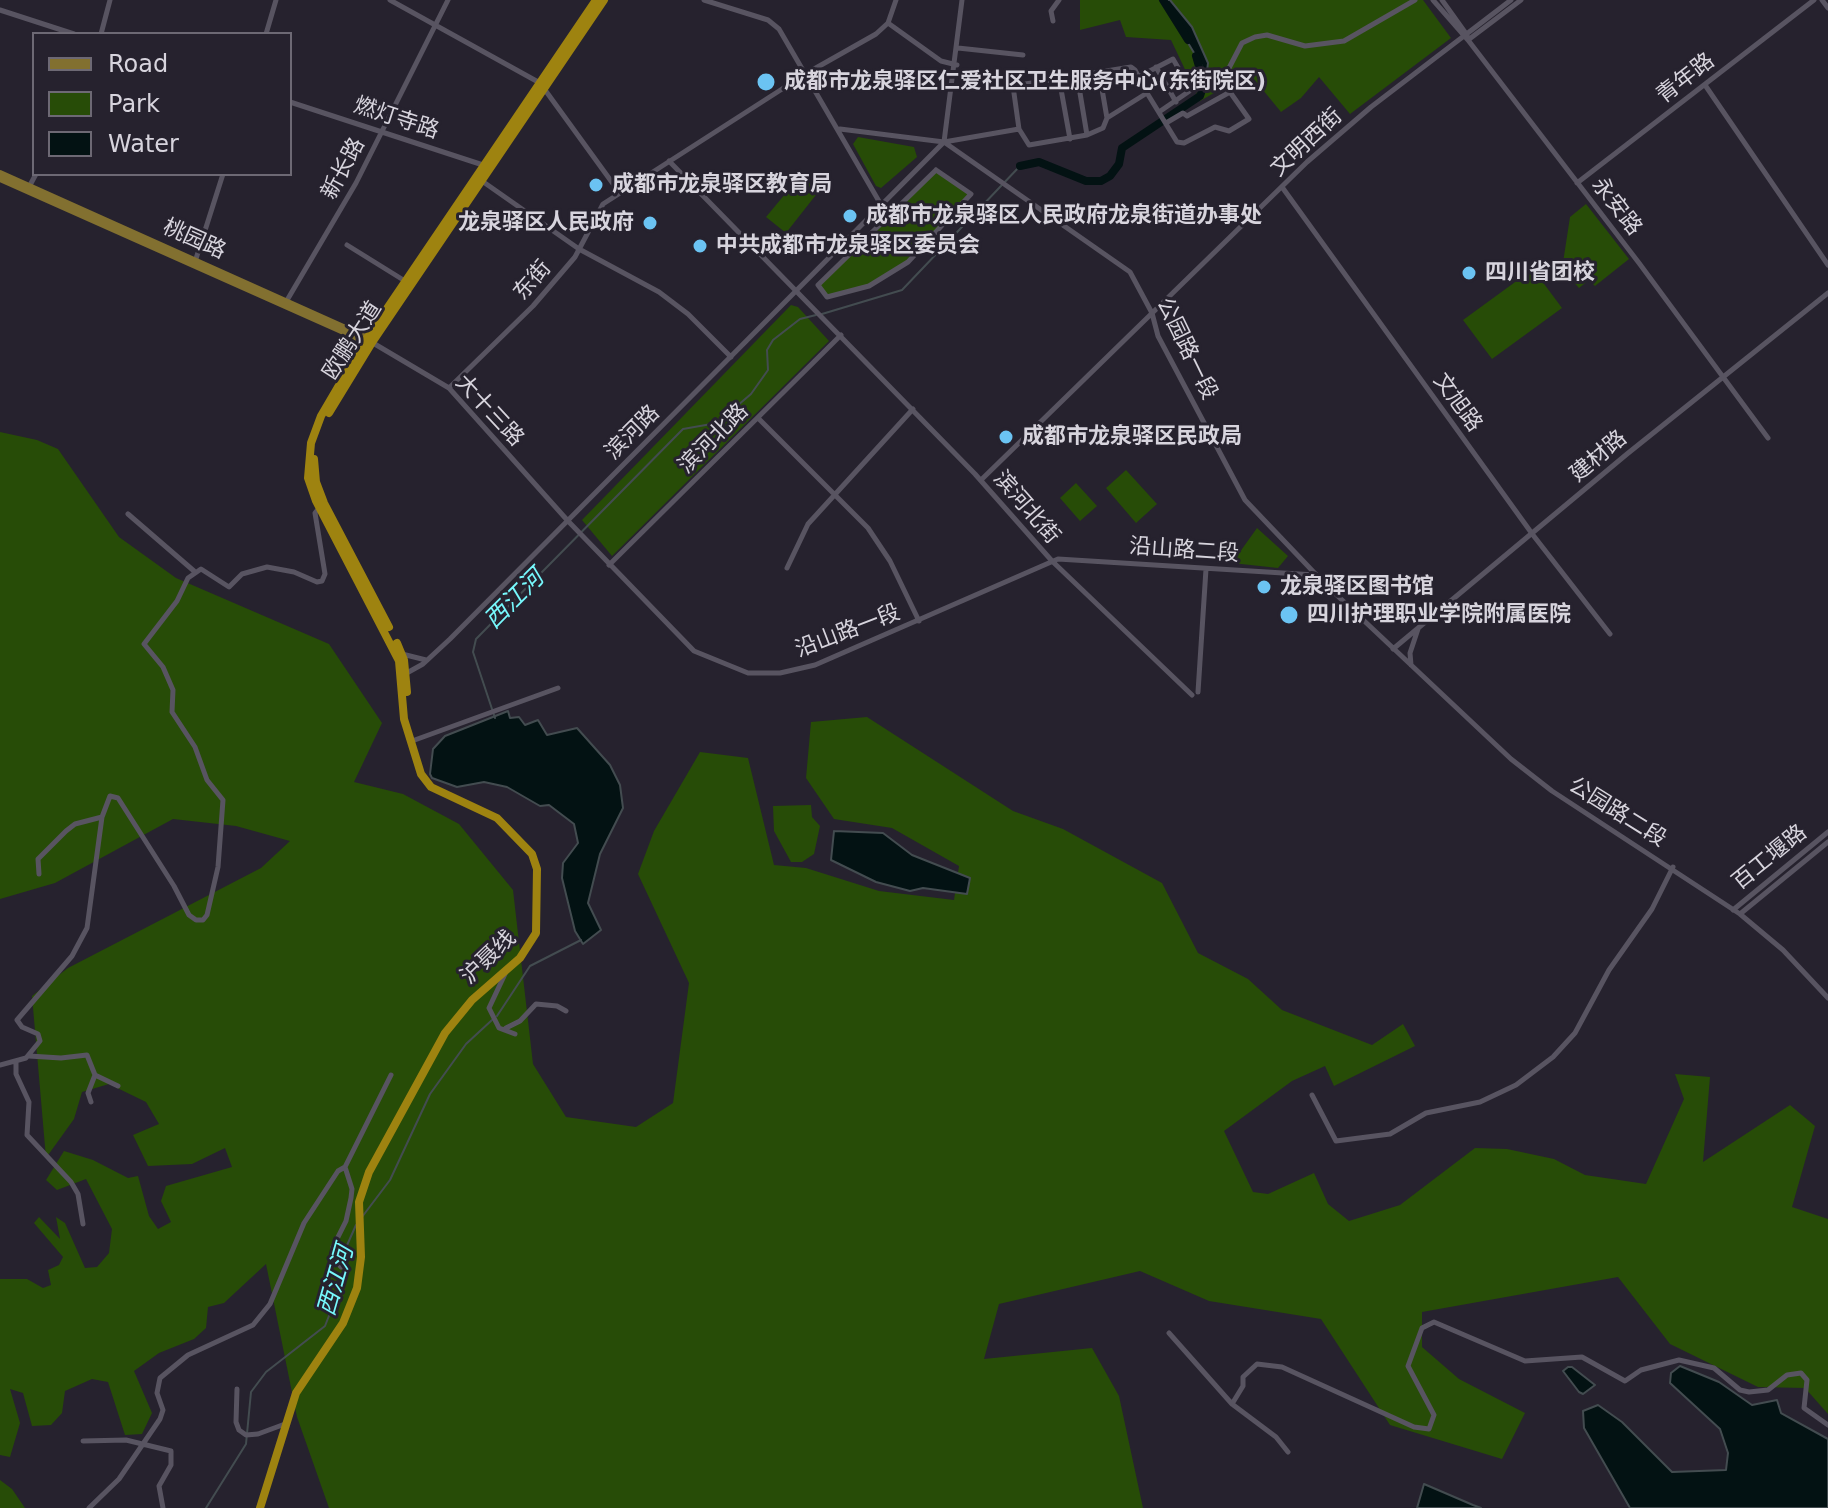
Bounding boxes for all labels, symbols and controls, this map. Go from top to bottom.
legend [32,32,292,176]
street label: 青年路 [1652,48,1720,110]
text: Road [108,50,168,78]
place label: 成都市龙泉驿区仁爱社区卫生服务中心(东街院区) [784,69,1266,95]
marker: 成都市龙泉驿区仁爱社区卫生服务中心(东街院区) [755,71,777,93]
text: Park [108,90,160,118]
street label: 燃灯寺路 [350,93,442,145]
street label: 文明西街 [1266,103,1348,183]
text: Water [108,130,179,158]
street label: 新长路 [317,134,371,204]
place label: 成都市龙泉驿区教育局 [612,172,832,198]
street label: 永安路 [1585,173,1647,241]
marker: 成都市龙泉驿区教育局 [587,176,605,194]
place label: 成都市龙泉驿区人民政府龙泉街道办事处 [866,203,1262,229]
marker: 成都市龙泉驿区人民政府龙泉街道办事处 [841,207,859,225]
place label: 龙泉驿区人民政府 [458,210,634,236]
marker: 龙泉驿区人民政府 [641,214,659,232]
street label: 桃园路 [158,215,230,265]
place label: 中共成都市龙泉驿区委员会 [716,233,980,259]
marker: 中共成都市龙泉驿区委员会 [691,237,709,255]
street label: 东街 [509,256,557,306]
place label: 四川省团校 [1485,260,1595,286]
marker: 四川省团校 [1460,264,1478,282]
street label: 公园路一段 [1150,294,1222,404]
street label: 欧鹏大道 [318,297,388,385]
street label: 文旭路 [1427,369,1487,437]
street label: 大十三路 [449,370,529,452]
street label: 滨河北路 [674,399,754,479]
street label: 滨河路 [600,400,666,466]
place label: 成都市龙泉驿区民政局 [1022,424,1242,450]
street label: 建材路 [1565,426,1633,488]
marker: 成都市龙泉驿区民政局 [997,428,1015,446]
street label: 滨河北街 [987,466,1065,550]
street label: 沿山路二段 [1128,534,1240,568]
water label: 西江河 [479,564,551,636]
place label: 龙泉驿区图书馆 [1280,574,1434,600]
marker: 龙泉驿区图书馆 [1255,578,1273,596]
street label: 沿山路一段 [792,600,904,664]
place label: 四川护理职业学院附属医院 [1307,602,1571,628]
marker: 四川护理职业学院附属医院 [1278,604,1300,626]
street label: 公园路二段 [1563,773,1671,853]
street label: 百工堰路 [1727,820,1813,896]
street label: 沪聂线 [456,926,522,990]
water label: 西江河 [313,1242,361,1320]

